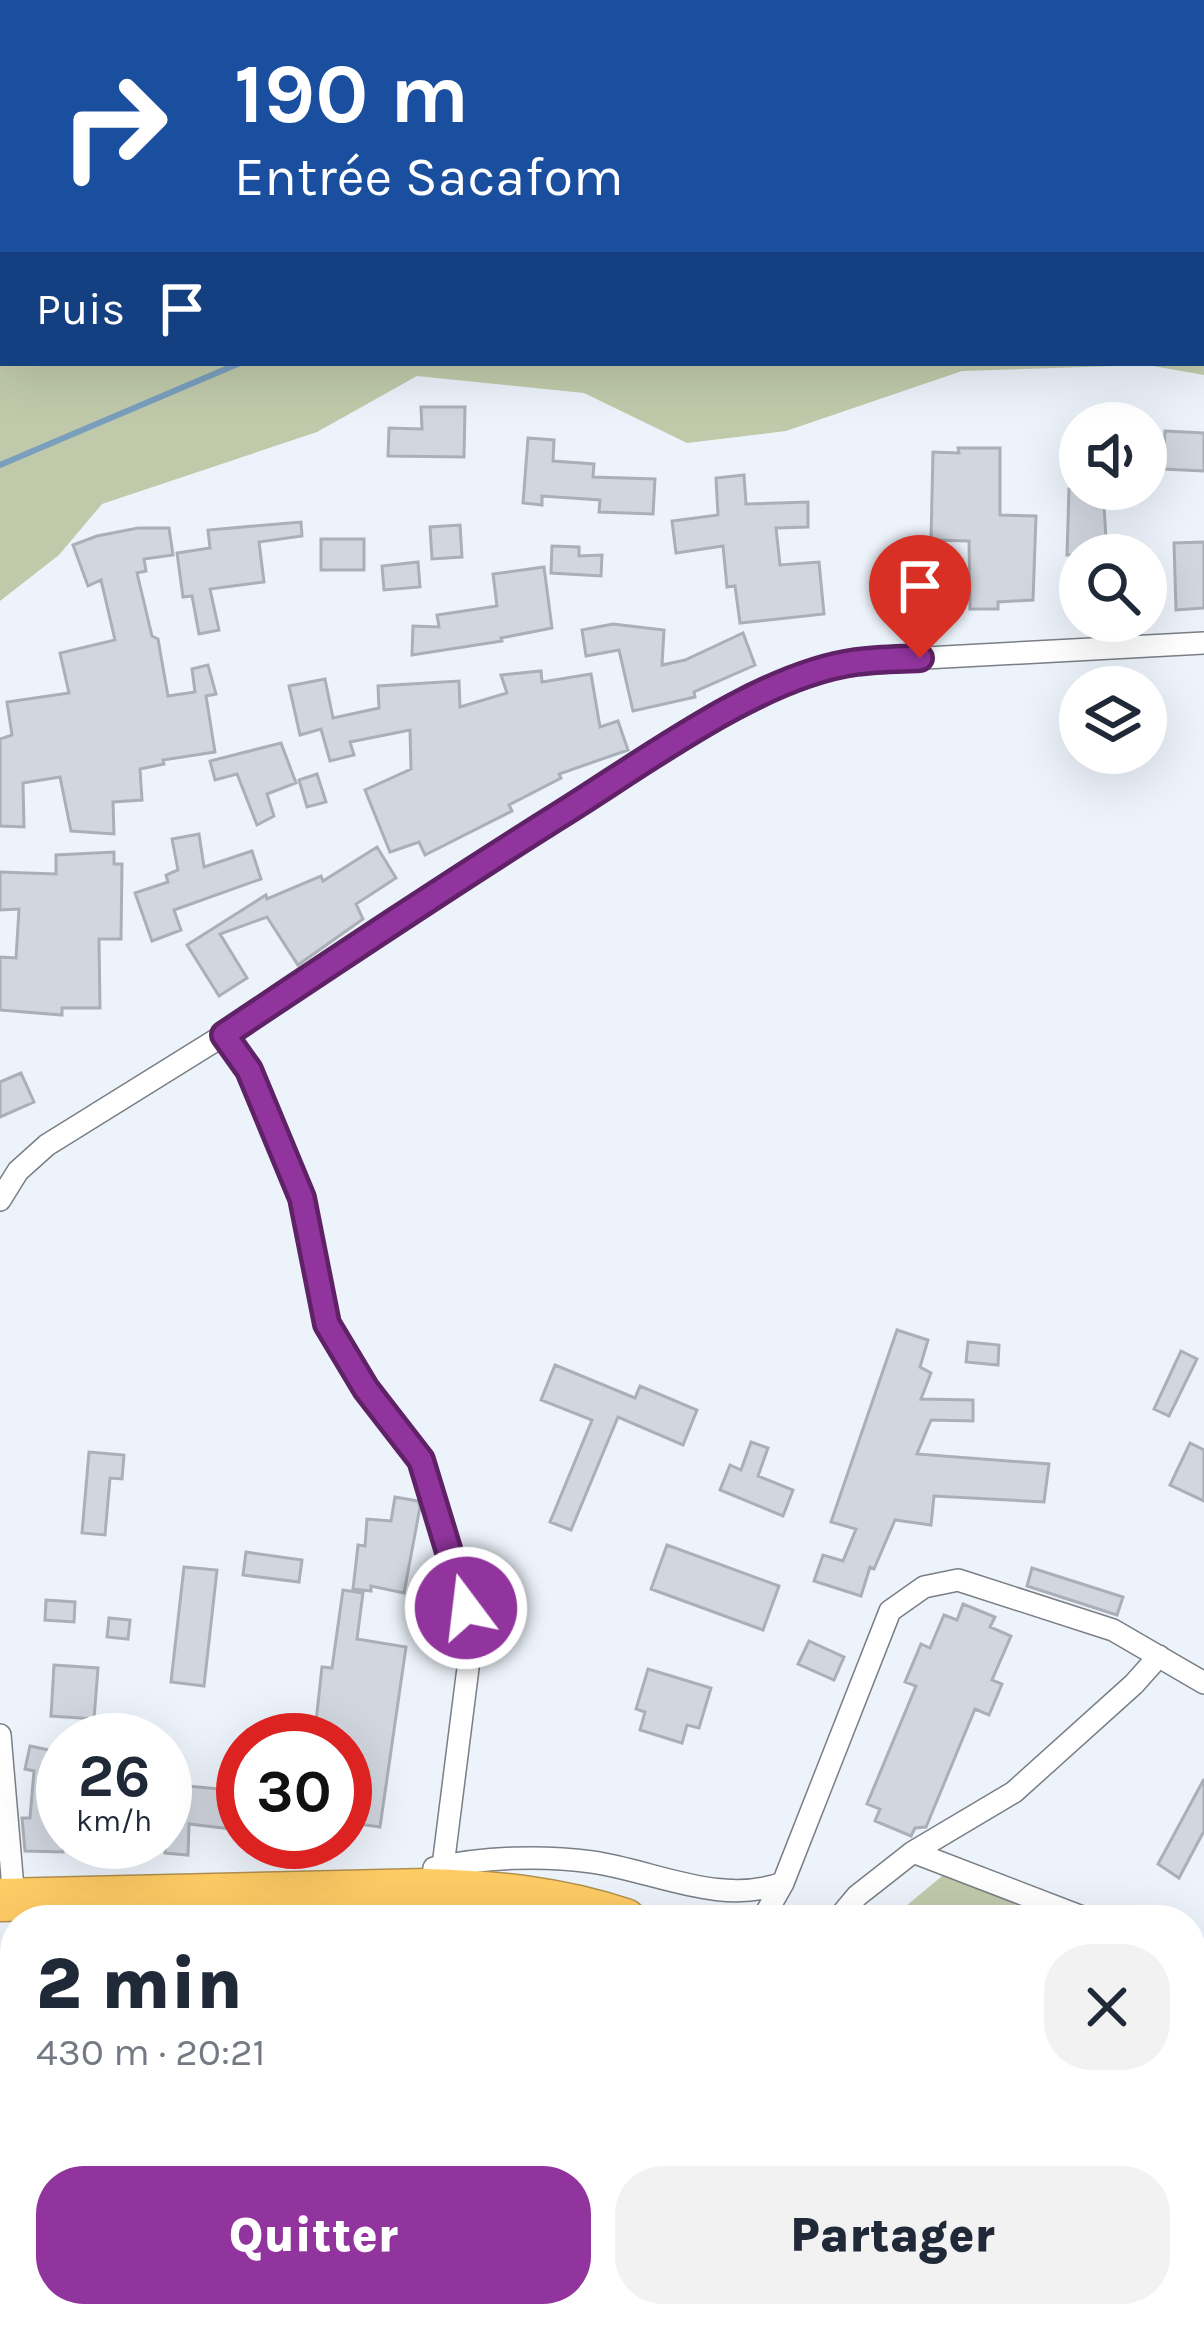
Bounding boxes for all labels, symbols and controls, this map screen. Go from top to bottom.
text: 190 m [234,45,469,143]
icon: right [36,48,192,204]
text: Entrée Sacafom [234,145,624,209]
icon: arrive [149,276,215,342]
text: Puis [36,283,125,335]
map controls [1059,402,1167,774]
button: sound [1059,402,1167,510]
button: search [1059,534,1167,642]
pin [869,535,971,658]
icon: arrive [887,553,953,619]
button: layers [1059,666,1167,774]
position arrow [403,1545,529,1671]
speed limit sign: 30 [216,1713,372,1869]
text: 26 [78,1741,150,1811]
text: km/h [76,1803,152,1839]
text: 2 min [36,1942,242,2026]
button: close [1044,1944,1170,2070]
text: 430 m · 20:21 [36,2029,265,2075]
button: Quitter [36,2166,591,2304]
button: Partager [615,2166,1170,2304]

